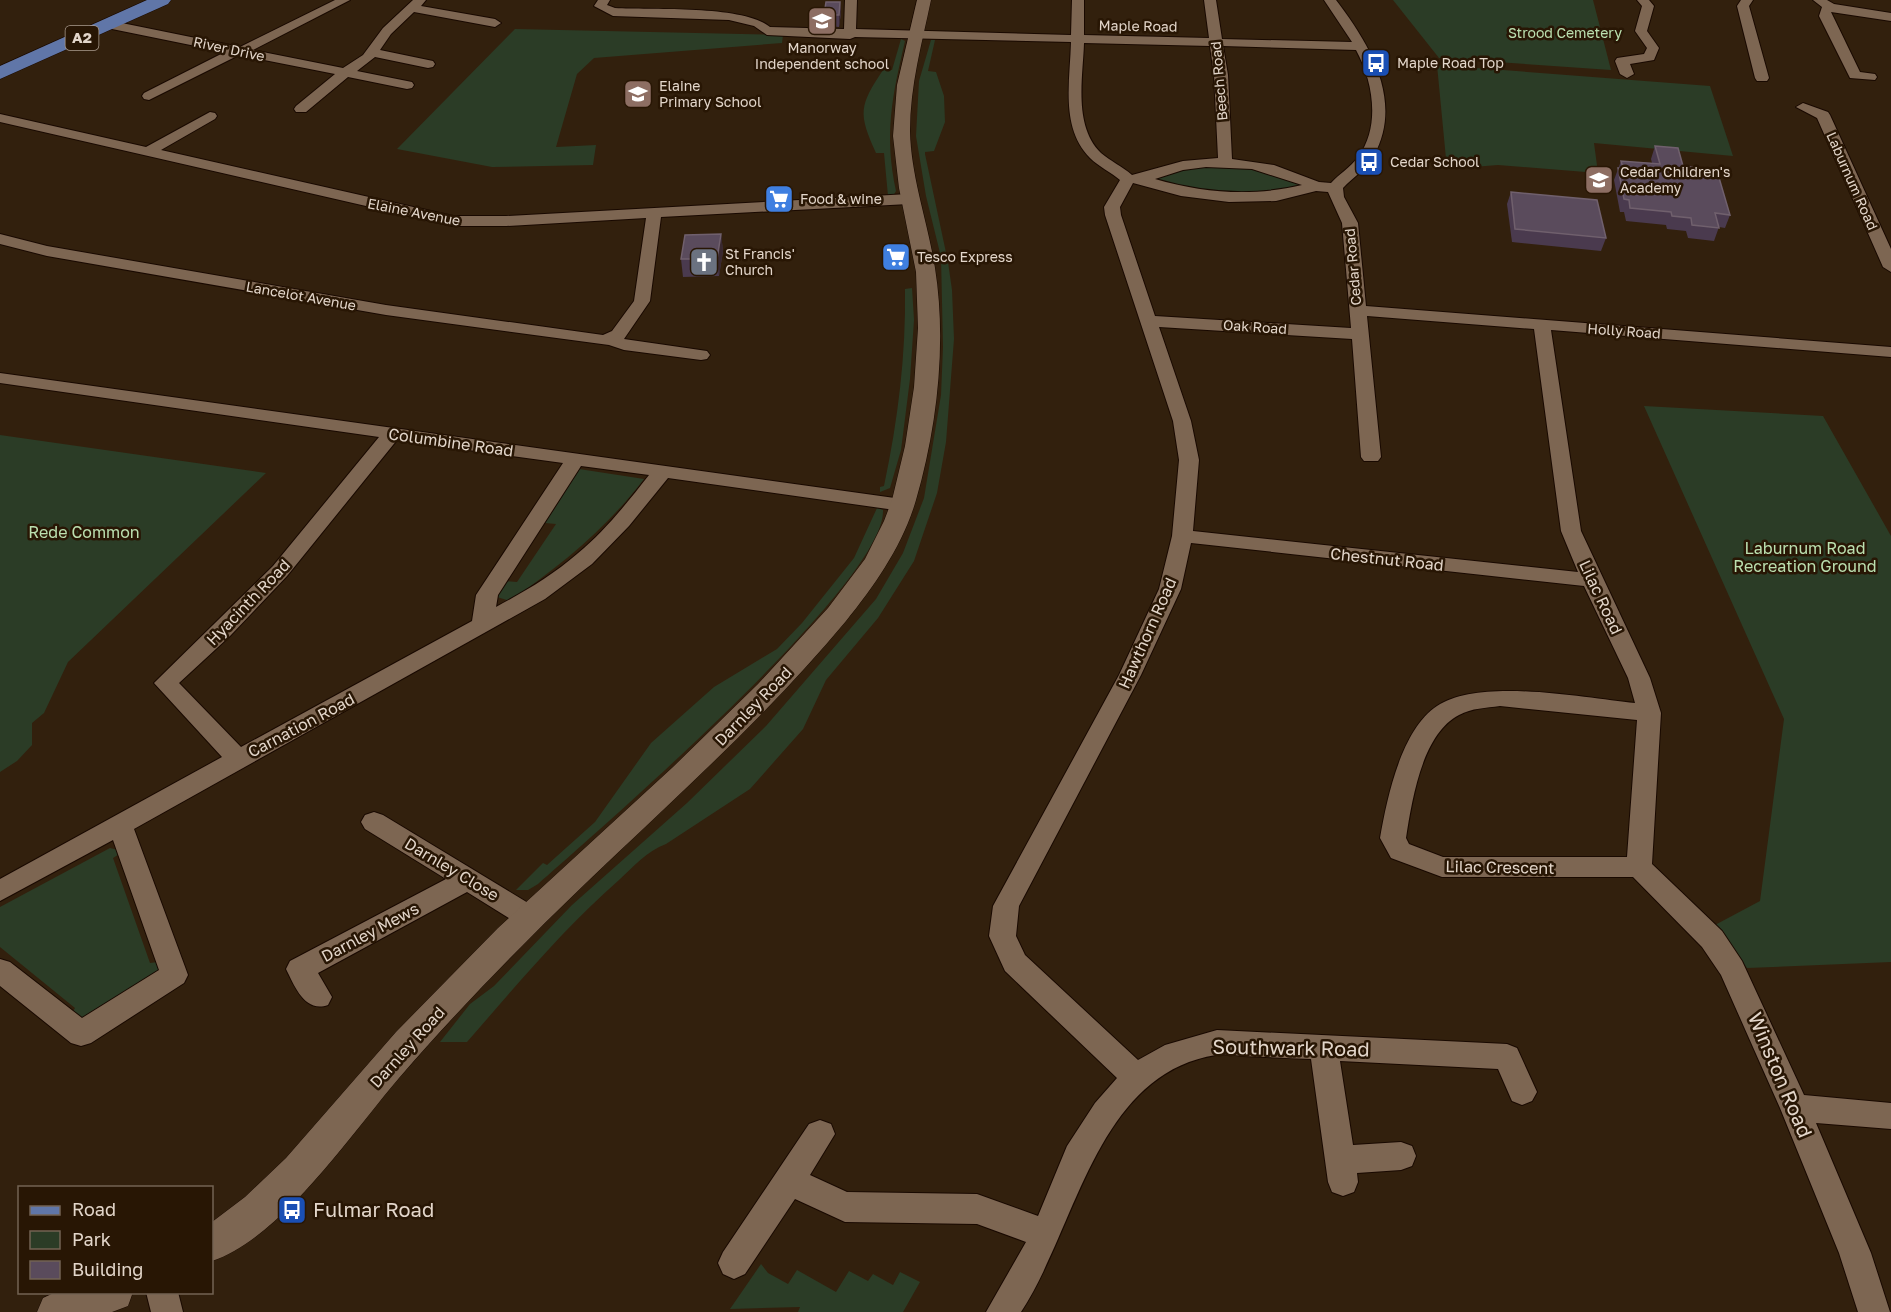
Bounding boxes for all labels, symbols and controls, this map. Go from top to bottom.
school or university icon: Manorway Independent school [806,5,838,37]
street label: Maple Road [1098,16,1178,35]
park label: Strood Cemetery [1508,24,1622,41]
road number: A2 [66,26,98,50]
street label: River Drive [192,33,266,64]
place label: Manorway Independent school [755,39,889,72]
street label: Beech Road [1207,41,1230,121]
bus stop icon: Maple Road Top [1360,47,1392,79]
place label: Maple Road Top [1397,54,1504,71]
place label: Elaine Primary School [659,77,761,110]
school or university icon: Elaine Primary School [622,78,654,110]
street label: Laburnum Road [1823,129,1882,233]
bus stop icon: Cedar School [1353,146,1385,178]
place label: Cedar School [1390,153,1480,170]
place label: Cedar Children's Academy [1620,163,1730,196]
school or university icon: Cedar Children's Academy [1583,164,1615,196]
supermarket icon: Food & wine [763,183,795,215]
place label: Food & wine [800,190,882,207]
street label: Elaine Avenue [366,194,462,229]
street label: Cedar Road [1341,228,1364,306]
supermarket icon: Tesco Express [880,241,912,273]
place label: St Francis' Church [725,245,795,278]
church icon: St Francis' Church [688,246,720,278]
place label: Tesco Express [917,248,1013,265]
street label: Lancelot Avenue [245,277,358,314]
street label: Oak Road [1223,316,1288,337]
street label: Holly Road [1587,319,1661,342]
street label: Columbine Road [387,423,515,461]
park label: Rede Common [28,522,140,542]
park label: Laburnum Road Recreation Ground [1733,538,1877,576]
street label: Chestnut Road [1329,543,1445,575]
street label: Hyacinth Road [202,555,294,649]
street label: Lilac Road [1575,557,1627,637]
street label: Hawthorn Road [1114,574,1180,692]
street label: Darnley Road [710,662,796,750]
street label: Carnation Road [244,688,358,762]
street label: Darnley Close [401,833,503,905]
street label: Lilac Crescent [1445,856,1555,878]
street label: Darnley Mews [318,898,422,966]
street label: Darnley Road [365,1002,449,1092]
street label: Winston Road [1744,1008,1818,1141]
street label: Southwark Road [1212,1034,1370,1060]
legend [18,1186,213,1294]
bus stop icon: Fulmar Road [276,1194,308,1226]
place label: Fulmar Road [313,1197,434,1221]
text: Road [72,1198,116,1220]
text: Park [72,1228,111,1250]
text: Building [72,1258,143,1280]

